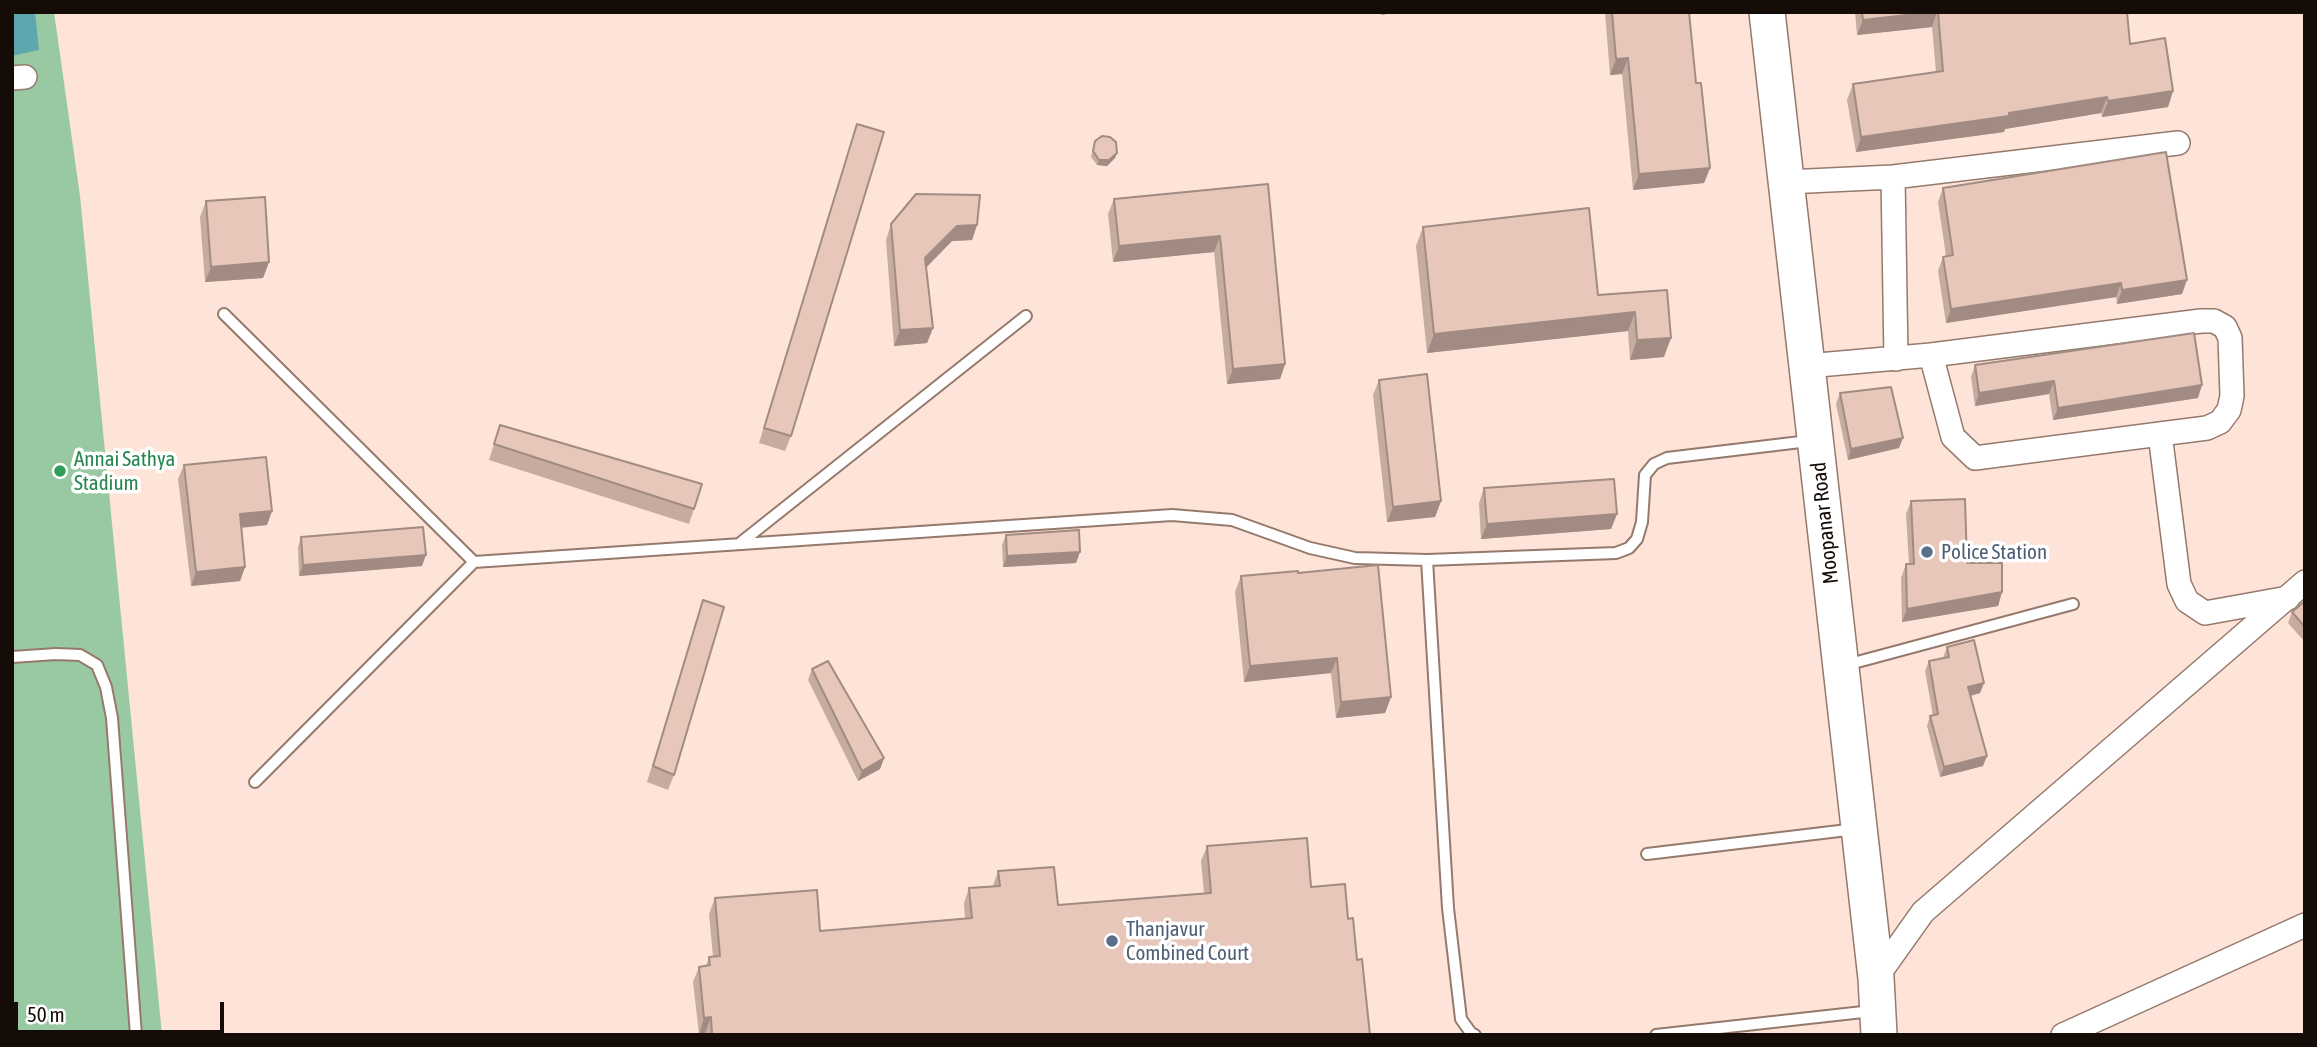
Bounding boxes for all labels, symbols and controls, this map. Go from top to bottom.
place label: Annai Sathya Stadium [74,446,175,496]
street label: Moopanar Road [1806,461,1844,585]
marker: Annai Sathya Stadium [52,463,68,479]
place label: Police Station [1941,539,2047,565]
marker: Police Station [1919,544,1935,560]
place label: Thanjavur Combined Court [1126,916,1249,966]
marker: Thanjavur Combined Court [1104,933,1120,949]
scale bar [18,988,228,1032]
text: 50 m [27,1002,65,1026]

